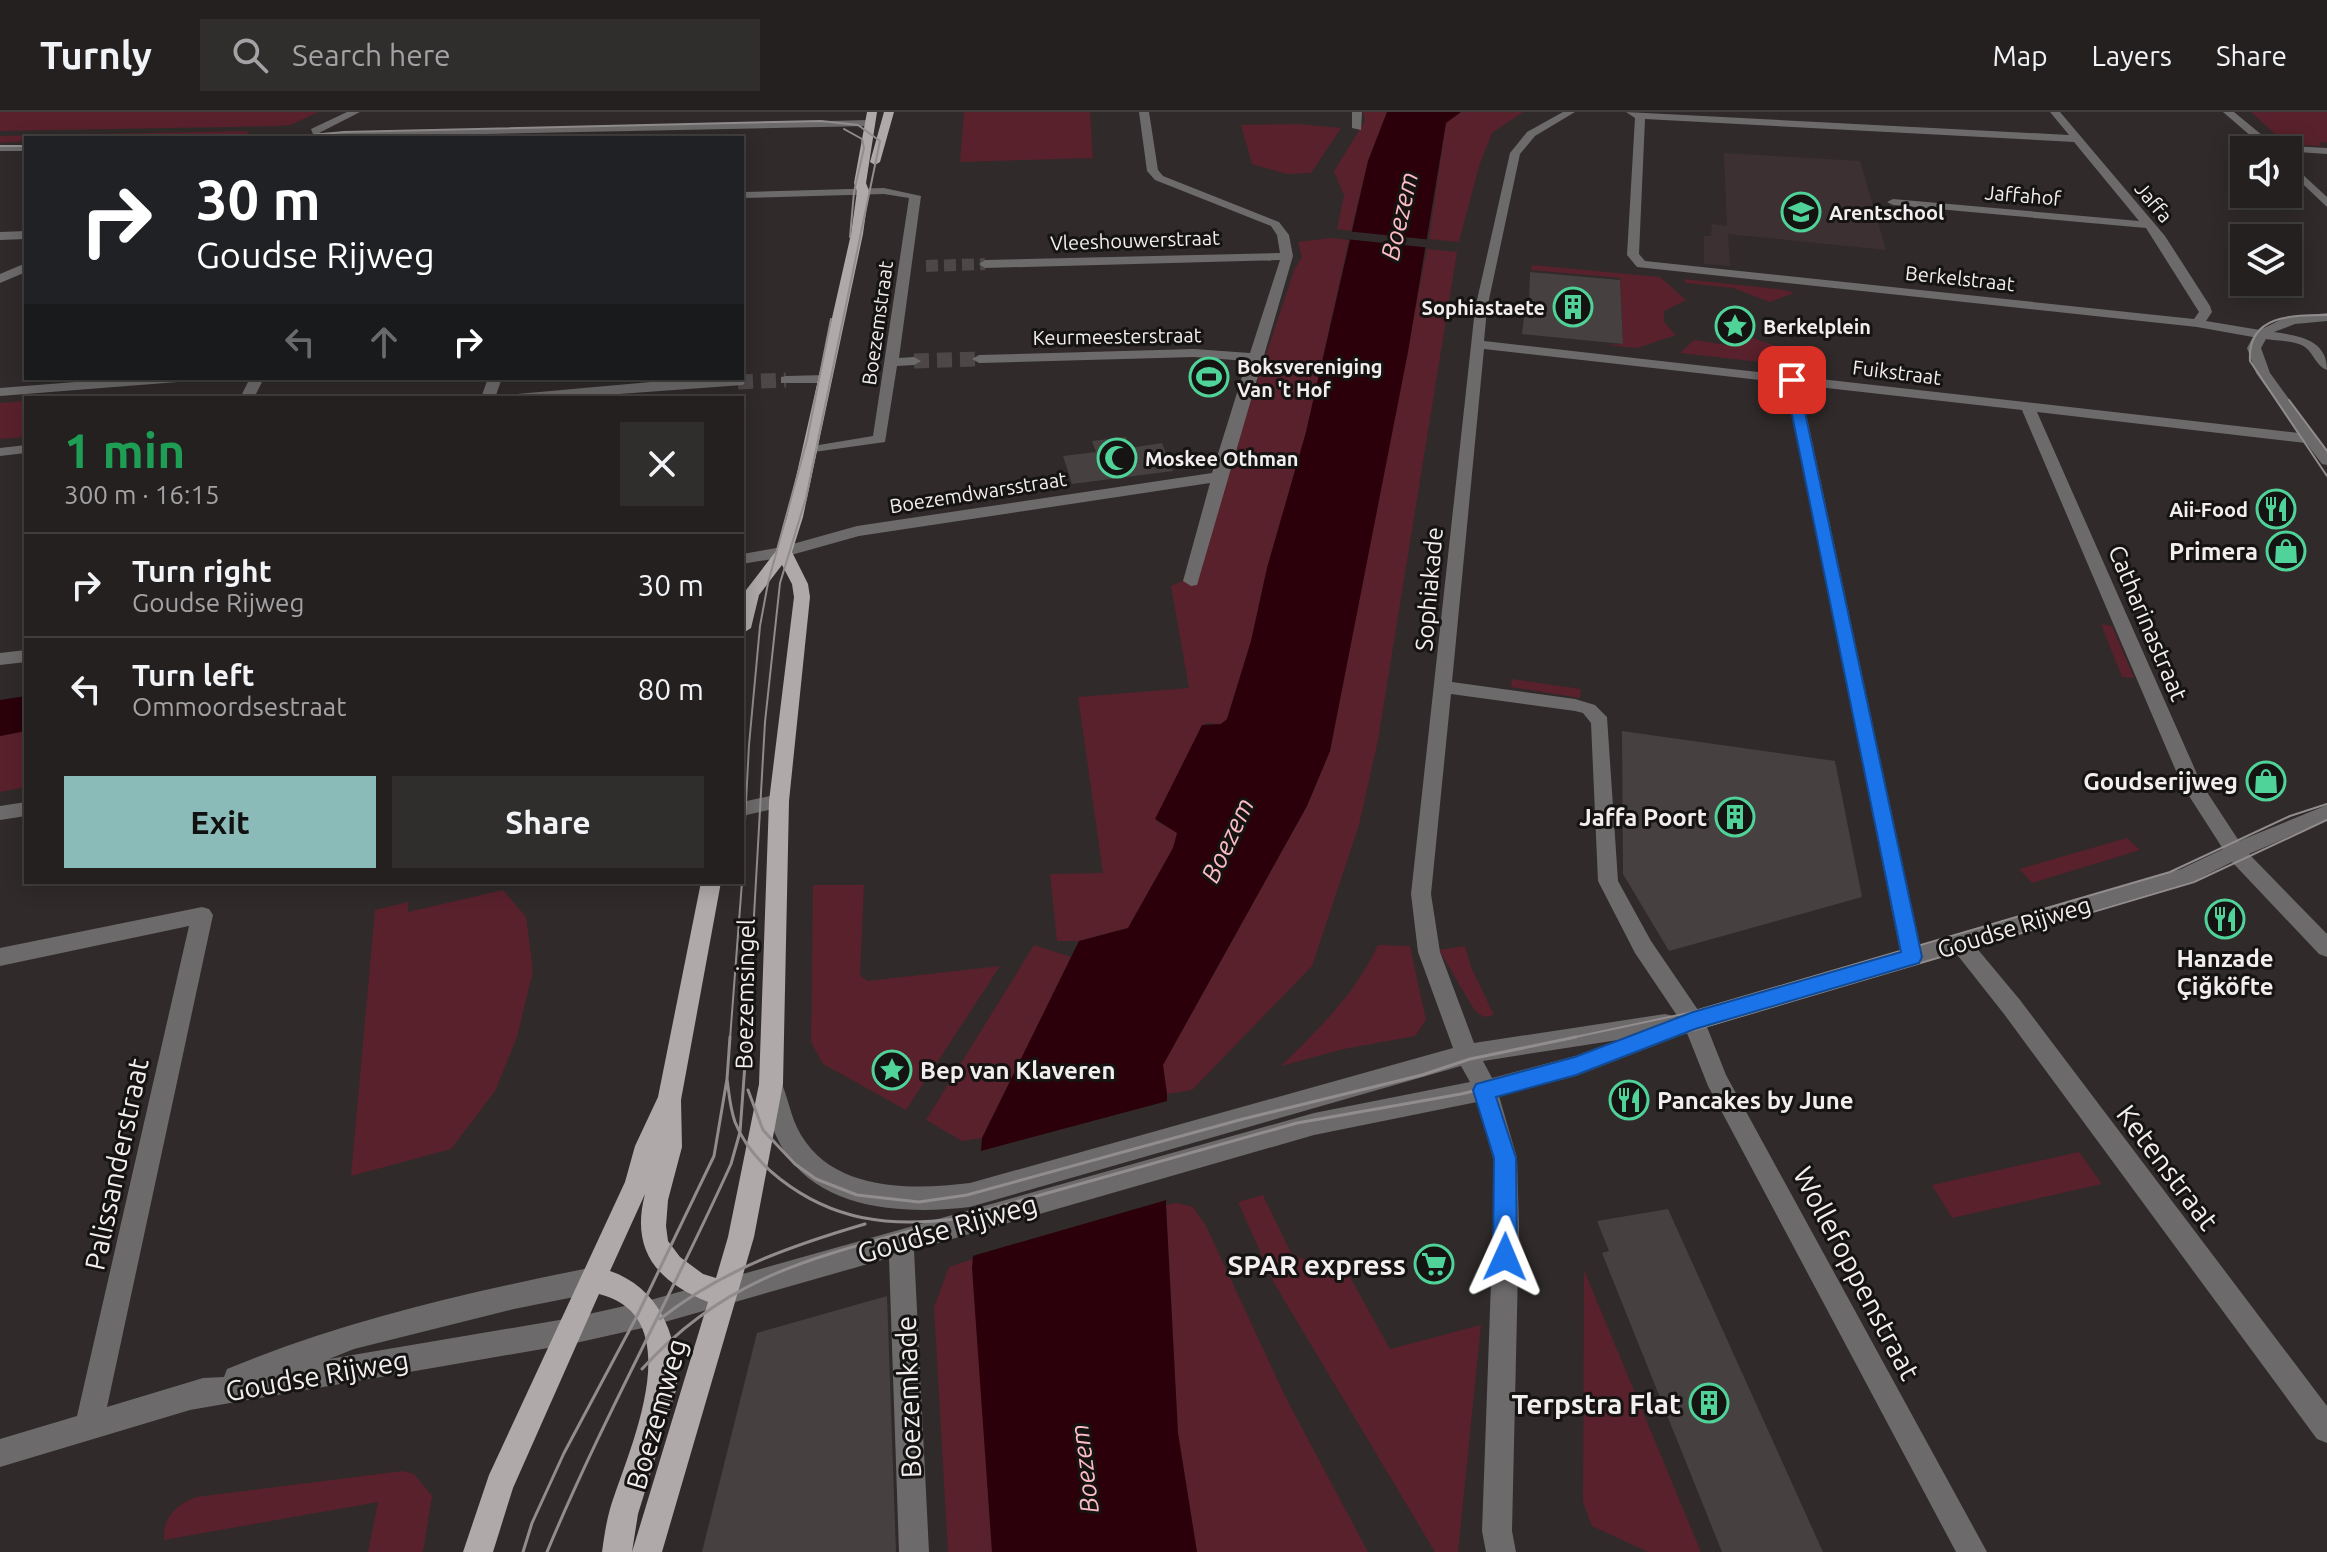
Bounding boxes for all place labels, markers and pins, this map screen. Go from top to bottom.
school or university icon: Arentschool [1780,191,1822,233]
place label: Arentschool [1829,201,1944,224]
building icon: Sophiastaete [1552,286,1594,328]
place label: Sophiastaete [1422,296,1545,319]
place icon: Berkelplein [1714,305,1756,347]
place label: Berkelplein [1763,315,1871,338]
pin [1758,346,1826,414]
place label: Boksvereniging Van 't Hof [1237,355,1383,401]
sports icon: Boksvereniging Van 't Hof [1188,356,1230,398]
mosque icon: Moskee Othman [1096,437,1138,479]
place label: Moskee Othman [1145,447,1299,470]
restaurant icon: Aii-Food [2255,488,2297,530]
place label: Aii-Food [2169,498,2248,521]
shop icon: Primera [2265,530,2307,572]
place label: Primera [2169,538,2258,565]
shop icon: Goudserijweg [2245,760,2287,802]
place label: Goudserijweg [2083,768,2238,795]
building icon: Jaffa Poort [1714,796,1756,838]
place label: Jaffa Poort [1579,804,1707,831]
restaurant icon: Hanzade Çiğköfte [2204,898,2246,940]
place label: Hanzade Çiğköfte [2176,945,2274,1000]
place icon: Bep van Klaveren [871,1049,913,1091]
place label: Bep van Klaveren [920,1057,1115,1084]
restaurant icon: Pancakes by June [1608,1079,1650,1121]
place label: Pancakes by June [1657,1087,1854,1114]
supermarket icon: SPAR express [1413,1243,1455,1285]
place label: SPAR express [1227,1249,1406,1280]
building icon: Terpstra Flat [1688,1382,1730,1424]
place label: Terpstra Flat [1511,1388,1681,1419]

